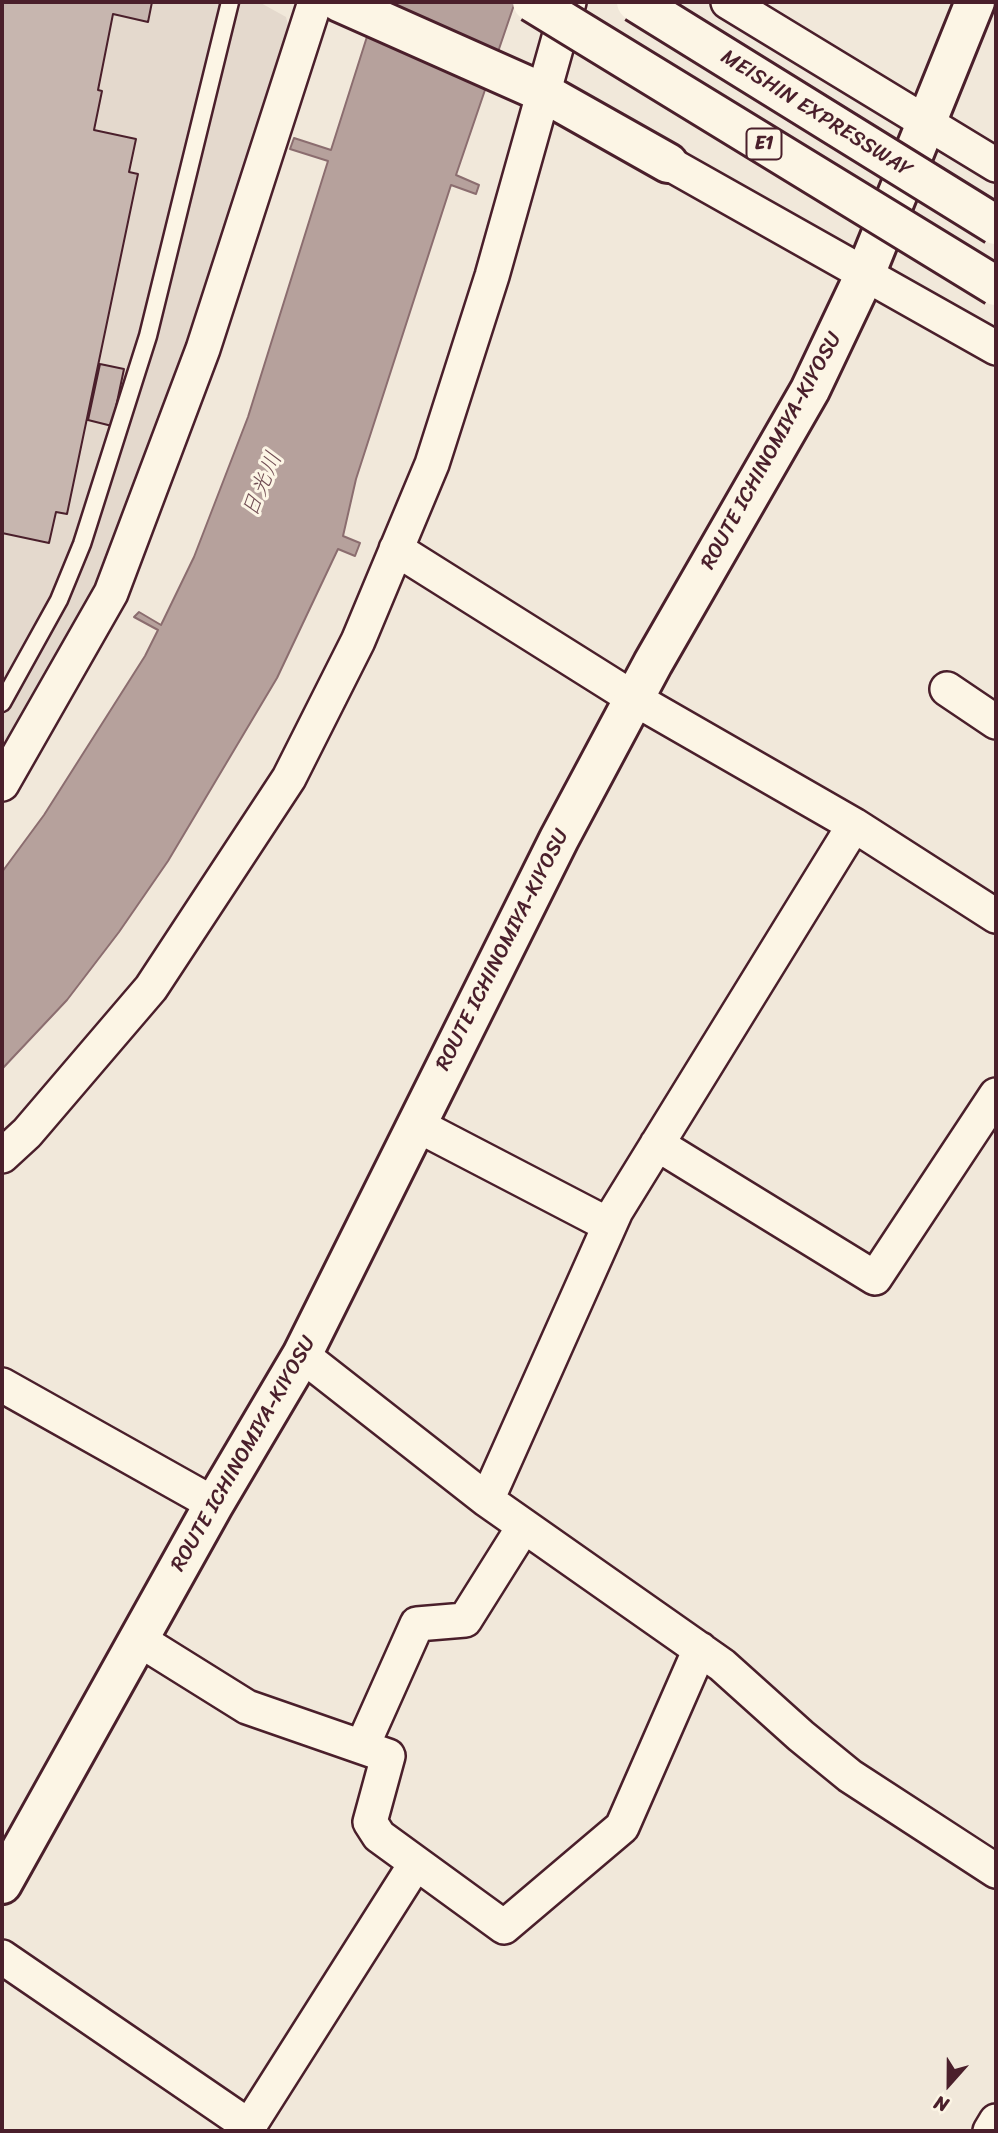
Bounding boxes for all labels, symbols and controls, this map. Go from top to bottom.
street label: MEISHIN EXPRESSWAY [716,45,916,183]
road number: E1 [746,128,782,160]
street label: ROUTE ICHINOMIYA-KIYOSU [696,328,848,574]
water label: 日光川 [237,448,289,522]
street label: ROUTE ICHINOMIYA-KIYOSU [431,825,575,1075]
street label: ROUTE ICHINOMIYA-KIYOSU [166,1332,322,1576]
north arrow [914,2049,984,2119]
text: N [929,2086,953,2122]

